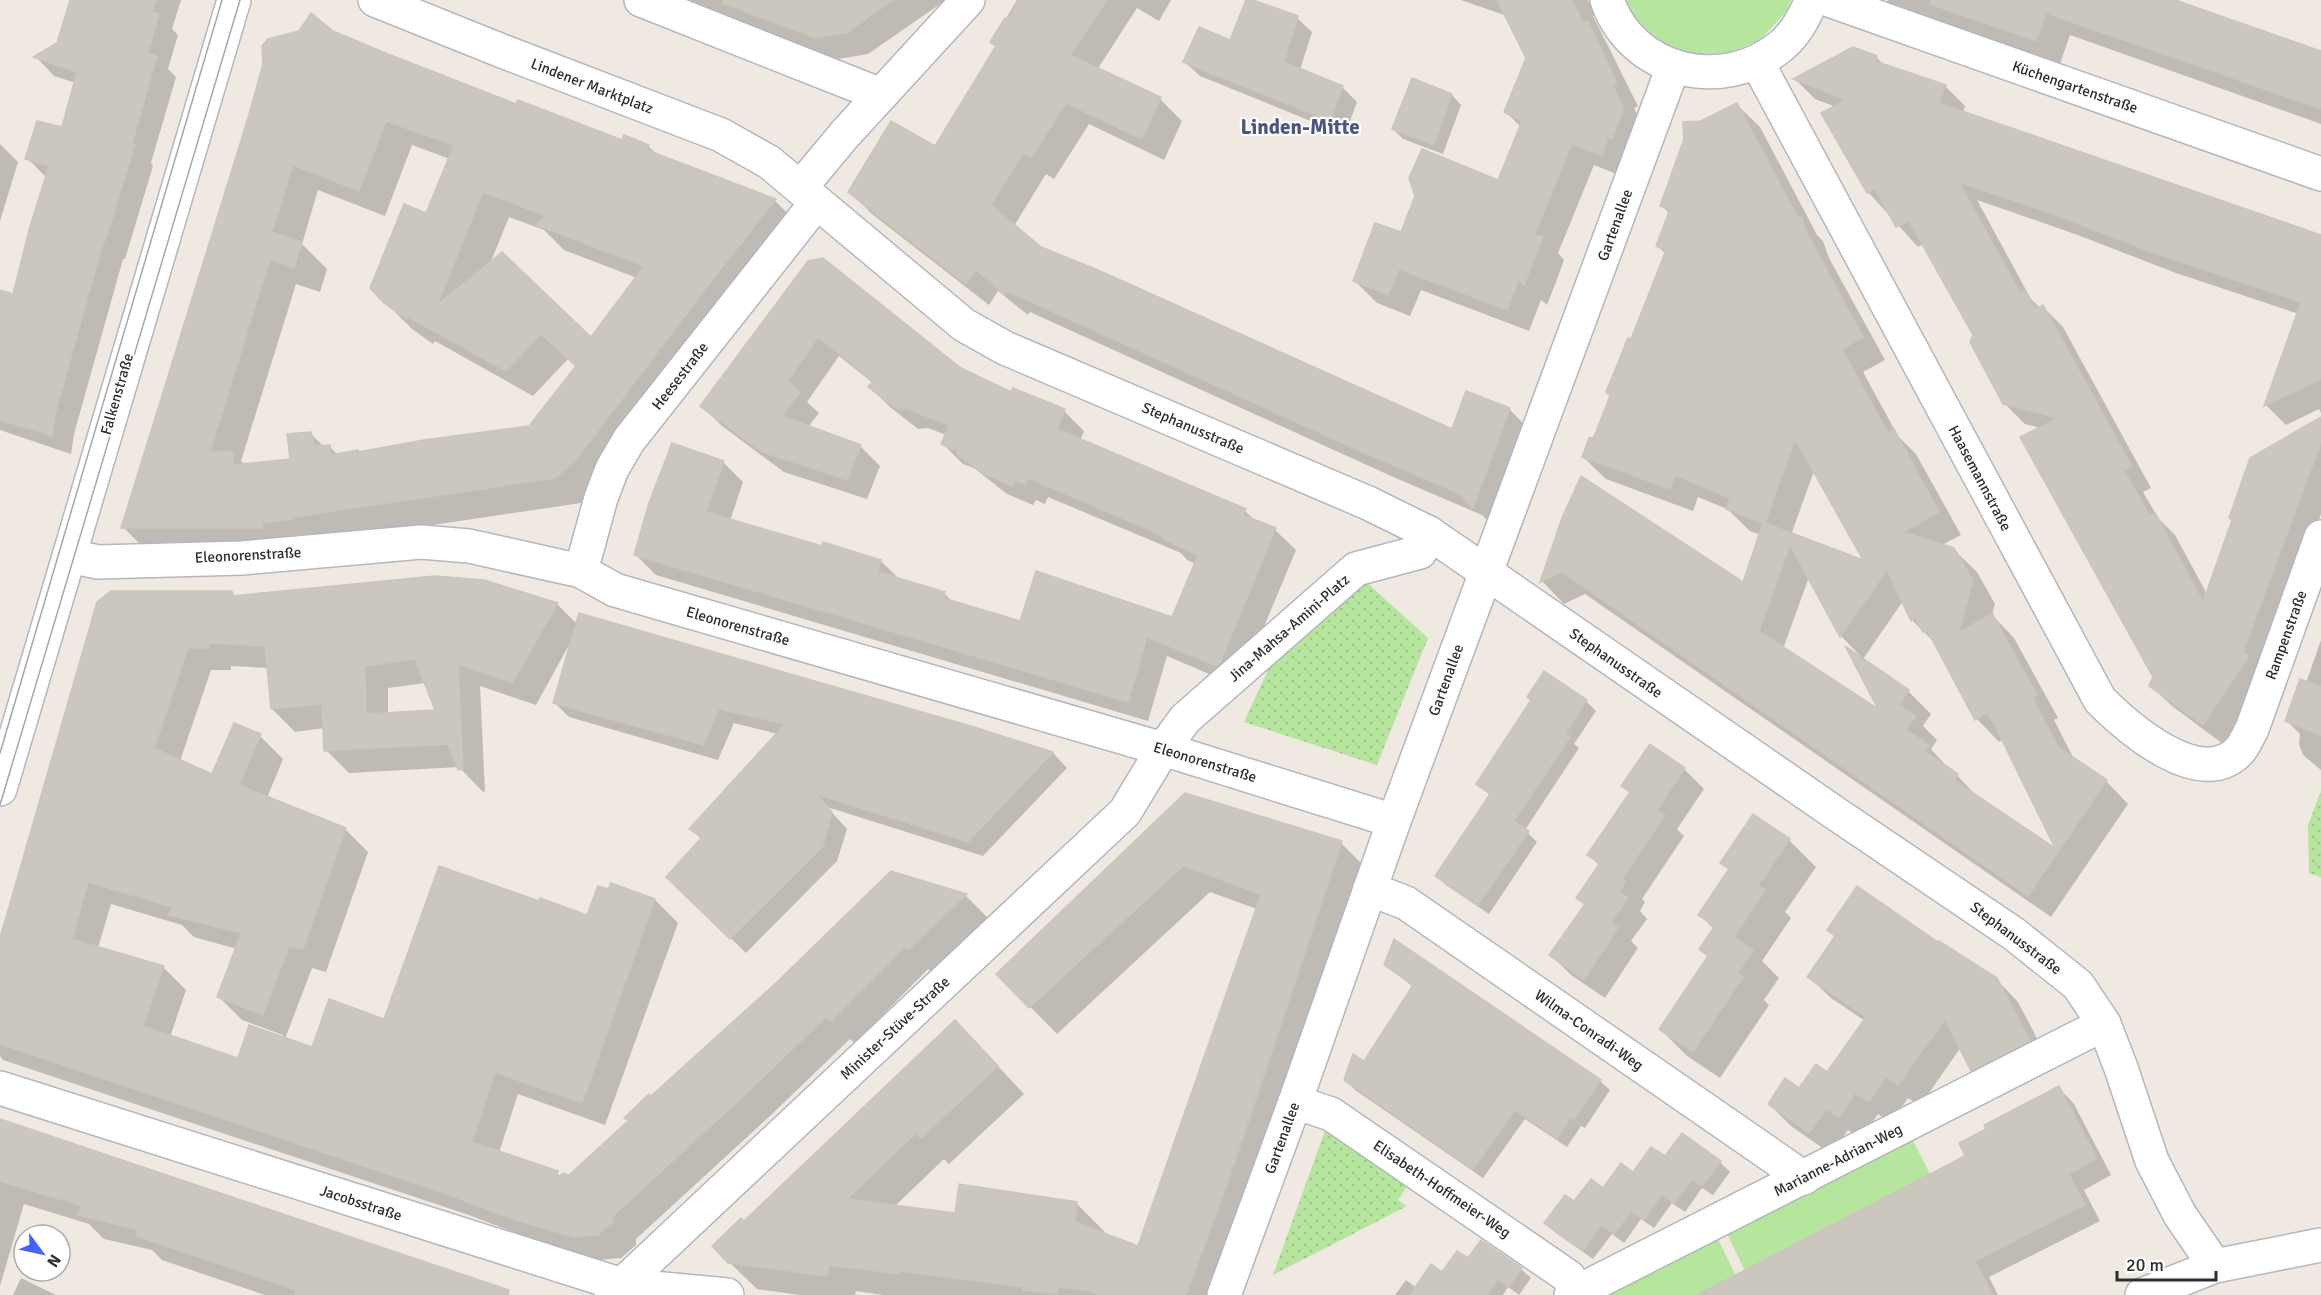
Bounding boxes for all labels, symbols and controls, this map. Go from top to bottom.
street label: Lindener Marktplatz [528,54,656,118]
street label: Küchengartenstraße [2010,57,2140,117]
district label: Linden-Mitte [1240,114,1360,140]
street label: Gartenallee [1594,187,1636,263]
street label: Heesestraße [648,339,712,413]
street label: Falkenstraße [97,351,137,437]
street label: Stephanusstraße [1139,398,1247,458]
street label: Haasemannstraße [1945,422,2015,534]
street label: Eleonorenstraße [194,543,302,567]
street label: Jina-Mahsa-Amini-Platz [1225,570,1353,685]
street label: Rampenstraße [2261,588,2311,682]
street label: Eleonorenstraße [684,603,792,649]
street label: Stephanusstraße [1566,624,1666,702]
street label: Gartenallee [1425,642,1467,718]
street label: Eleonorenstraße [1151,738,1259,786]
street label: Stephanusstraße [1967,898,2065,978]
street label: Minister-Stüve-Straße [837,973,953,1083]
street label: Wilma-Conradi-Weg [1531,986,1647,1074]
street label: Gartenallee [1261,1100,1303,1176]
street label: Marianne-Adrian-Weg [1771,1120,1905,1200]
street label: Elisabeth-Hoffmeier-Weg [1370,1136,1514,1242]
street label: Jacobsstraße [318,1181,404,1225]
north arrow [12,1223,72,1283]
scale bar [2117,1244,2216,1282]
text: N [42,1251,65,1271]
text: 20 m [2126,1254,2164,1276]

